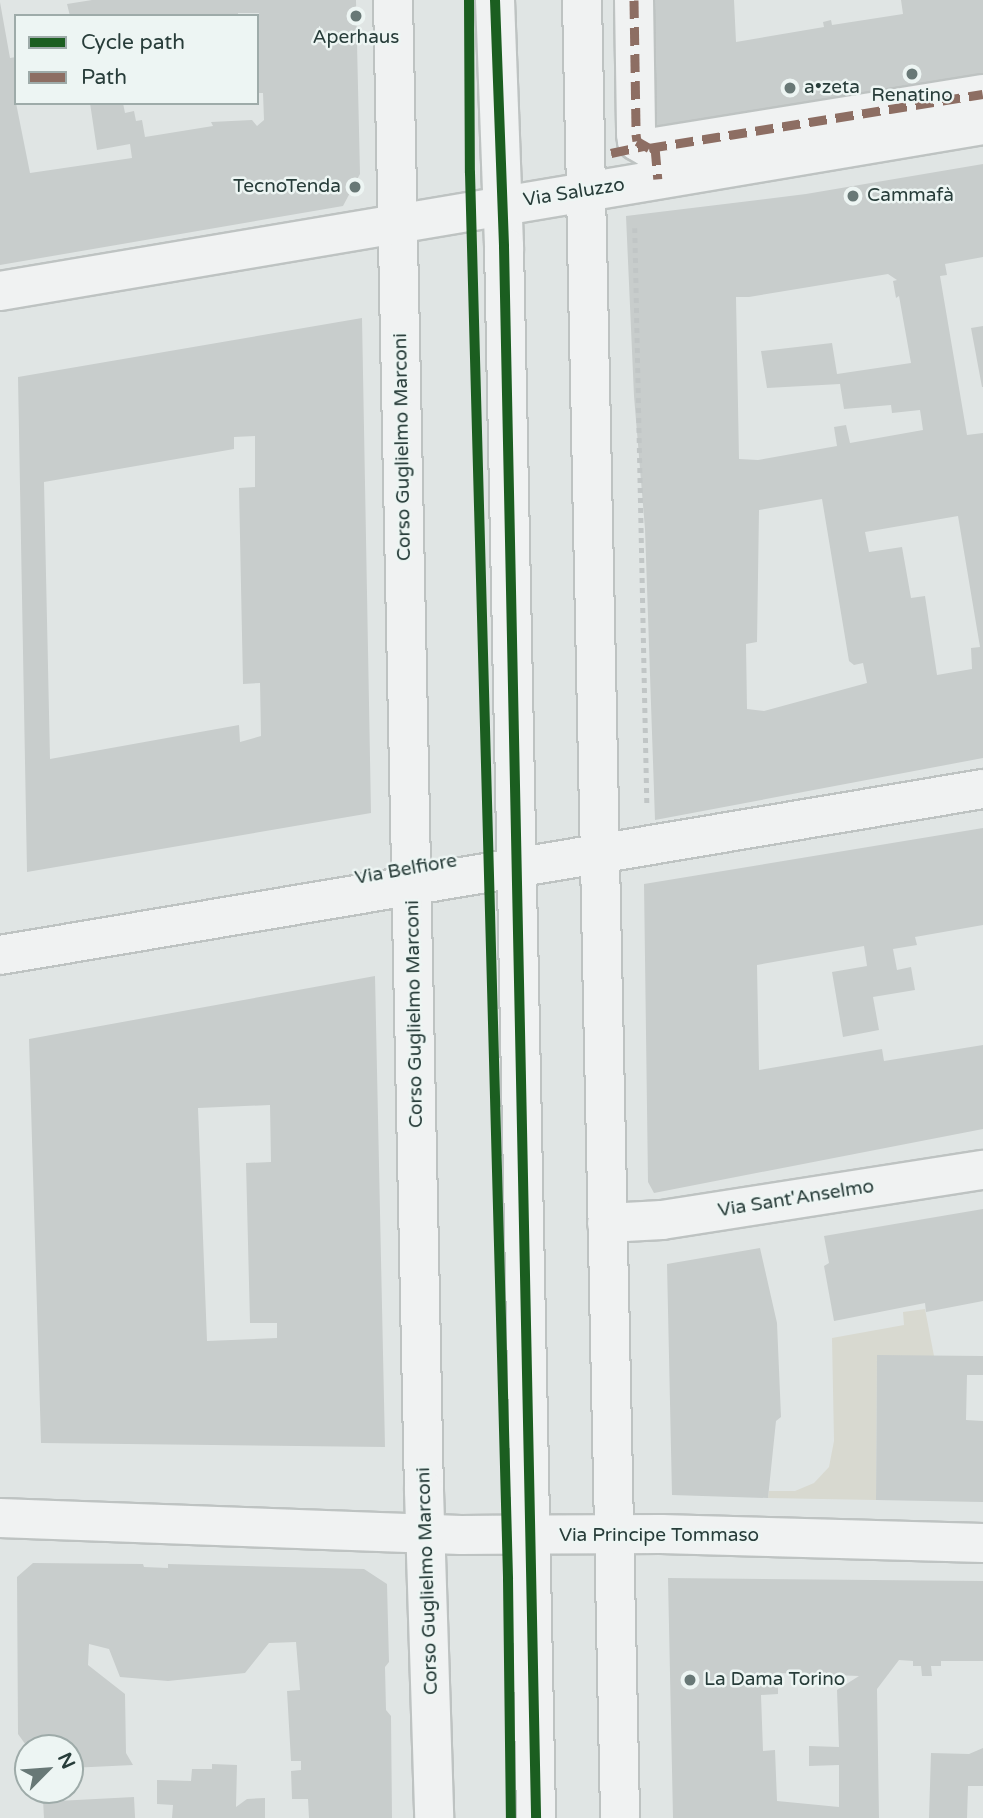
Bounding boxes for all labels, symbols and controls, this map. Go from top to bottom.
marker: Aperhaus [348,8,364,24]
legend [14,14,259,105]
place label: Aperhaus [313,27,399,49]
text: Cycle path [81,30,185,55]
text: Path [81,65,127,90]
marker: Renatino [904,66,920,82]
place label: a•zeta [804,77,860,99]
marker: a•zeta [782,80,798,96]
place label: Renatino [871,85,953,107]
street label: Via Saluzzo [522,174,626,212]
place label: TecnoTenda [233,176,341,198]
marker: TecnoTenda [347,179,363,195]
place label: Cammafà [867,185,954,207]
marker: Cammafà [845,188,861,204]
street label: Corso Guglielmo Marconi [390,333,416,561]
street label: Via Belfiore [353,850,459,890]
street label: Corso Guglielmo Marconi [402,900,428,1128]
street label: Via Sant'Anselmo [716,1175,876,1223]
street label: Corso Guglielmo Marconi [413,1467,443,1695]
street label: Via Principe Tommaso [559,1525,759,1547]
place label: La Dama Torino [704,1669,845,1691]
marker: La Dama Torino [682,1672,698,1688]
north arrow [14,1734,84,1804]
text: N [53,1749,79,1773]

